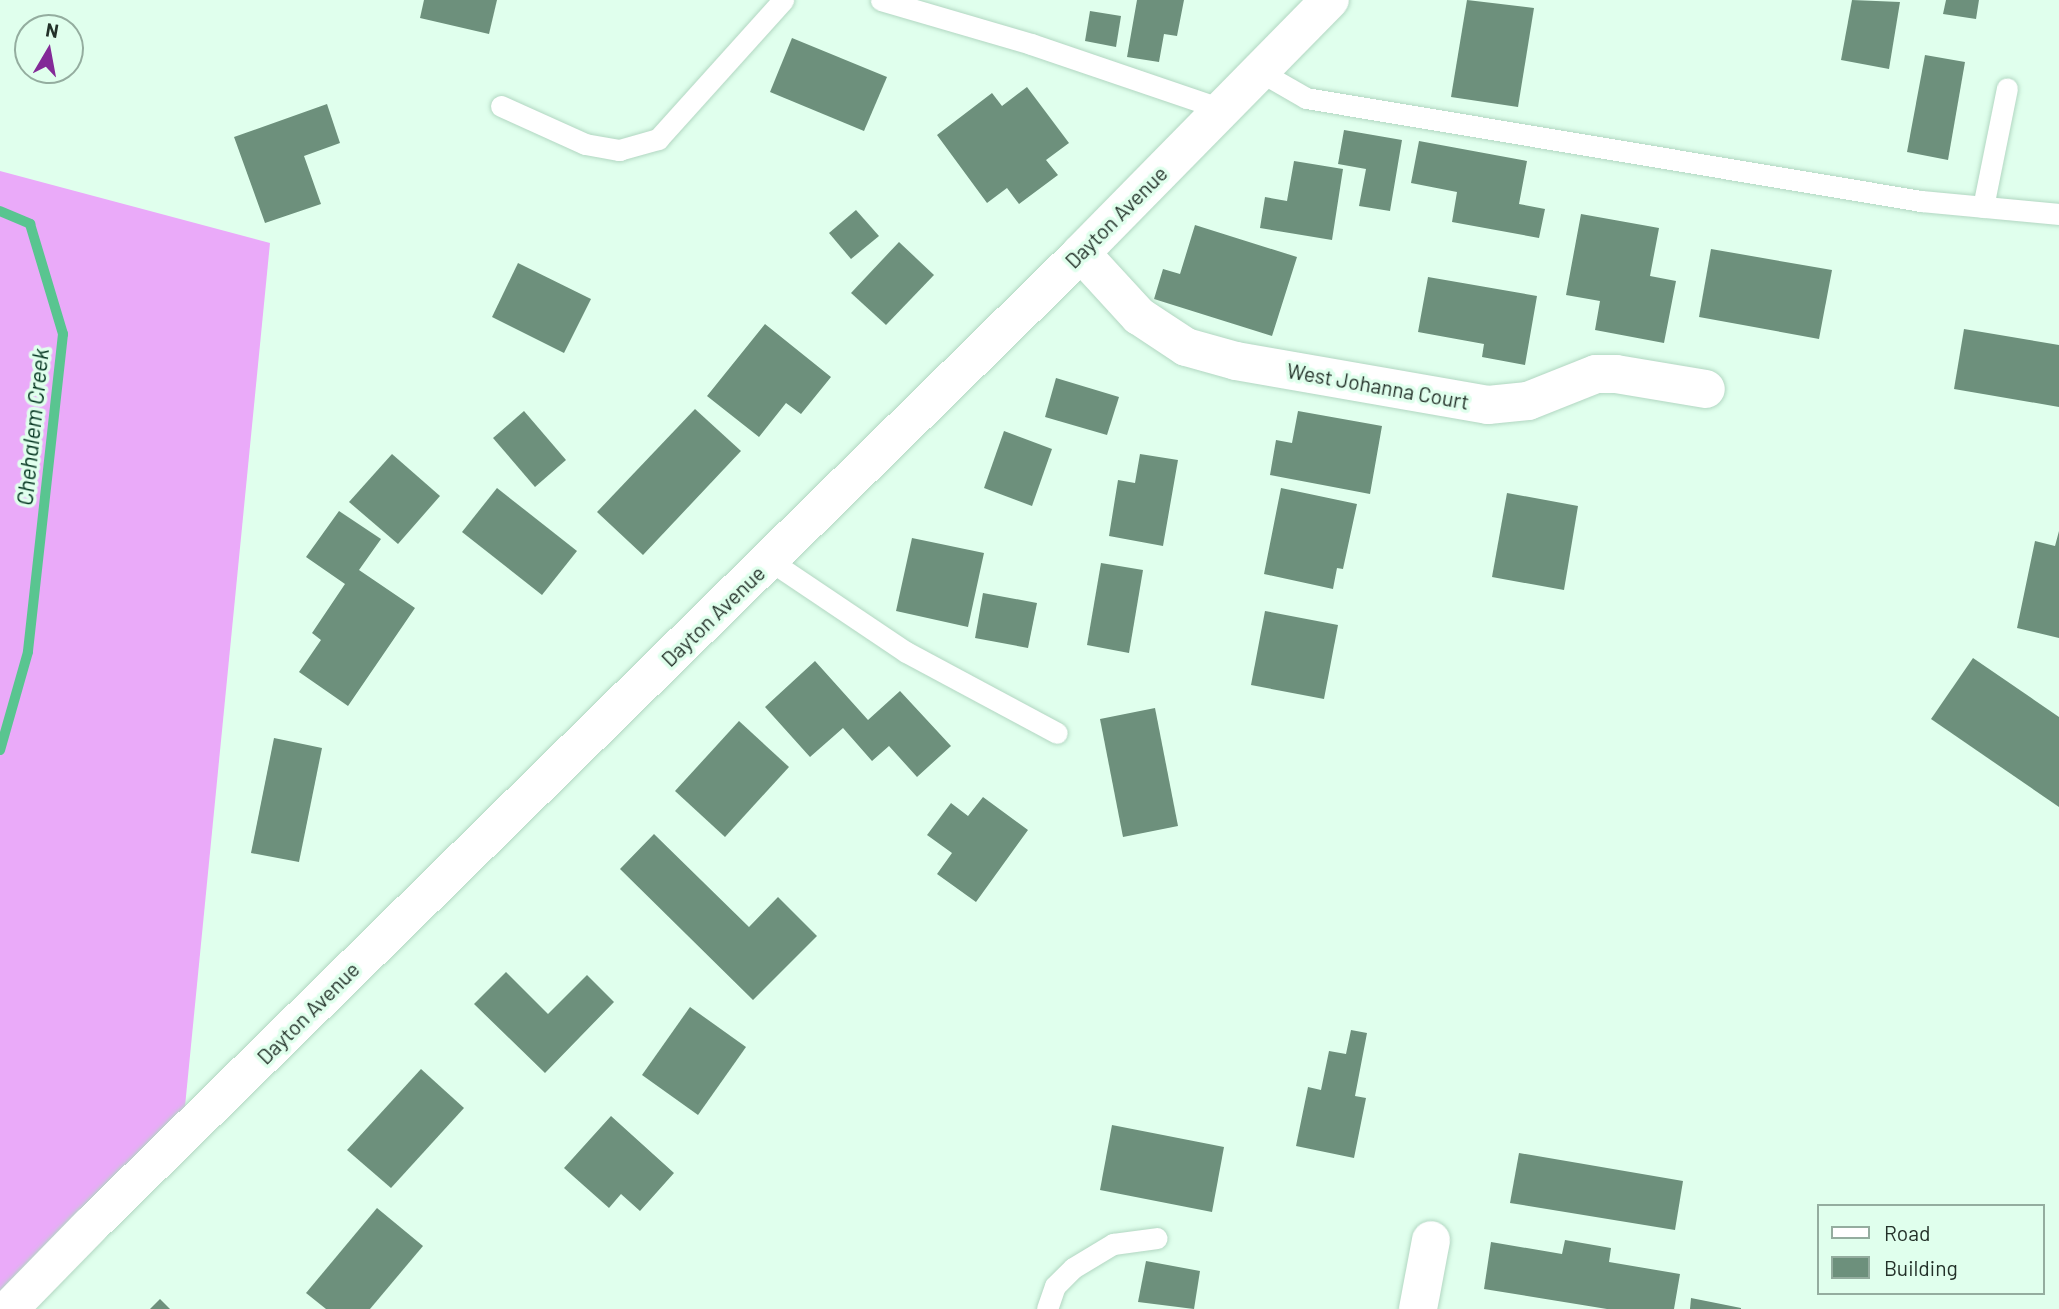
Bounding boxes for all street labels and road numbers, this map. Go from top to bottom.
street label: Dayton Avenue [1060,161,1172,273]
street label: West Johanna Court [1285,358,1471,414]
street label: Dayton Avenue [656,560,770,672]
street label: Dayton Avenue [252,957,364,1069]

